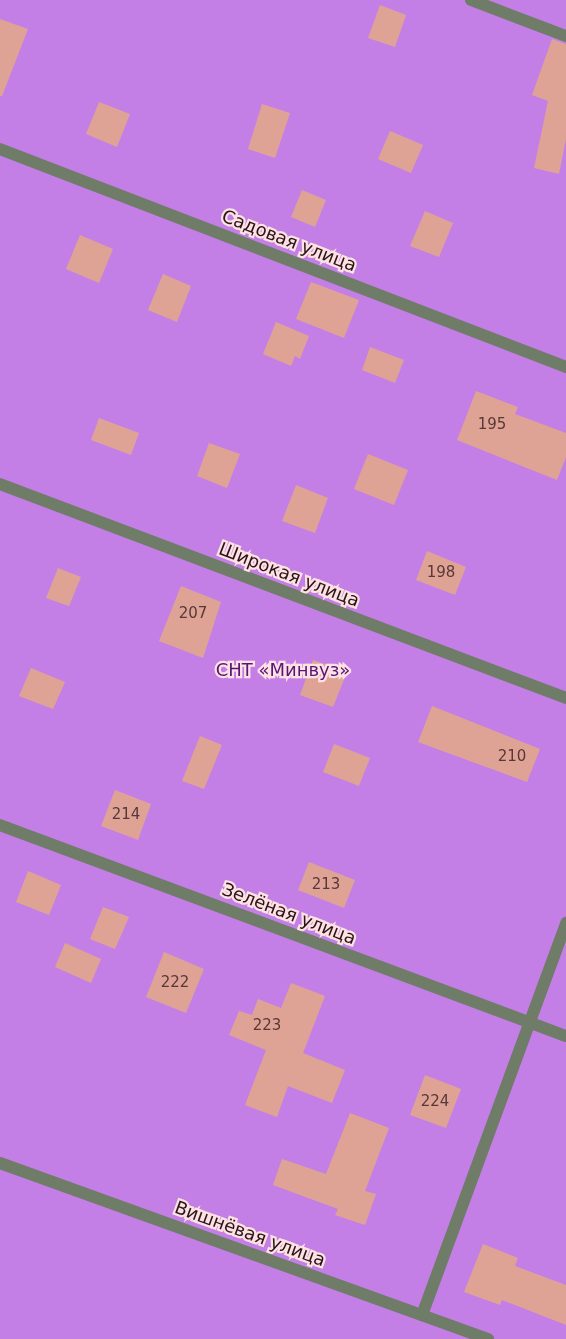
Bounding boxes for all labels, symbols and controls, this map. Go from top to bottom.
street label: Садовая улица [219,205,359,277]
house number: 195 [478,416,506,434]
street label: Широкая улица [216,538,362,612]
house number: 198 [427,564,455,582]
house number: 207 [179,605,207,623]
park label: СНТ «Минвуз» [216,659,350,681]
house number: 210 [498,748,526,766]
house number: 214 [112,806,140,824]
house number: 213 [312,876,340,894]
street label: Зелёная улица [219,879,359,949]
house number: 222 [161,974,189,992]
house number: 223 [253,1017,281,1035]
house number: 224 [421,1093,449,1111]
street label: Вишнёвая улица [172,1197,328,1271]

